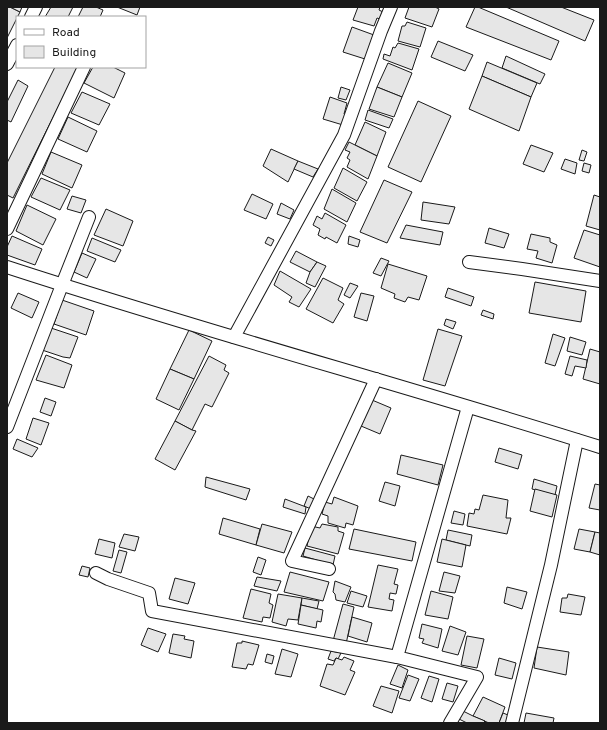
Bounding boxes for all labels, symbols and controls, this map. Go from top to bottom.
legend [16,16,146,68]
text: Road [52,25,80,41]
text: Building [52,45,96,61]

